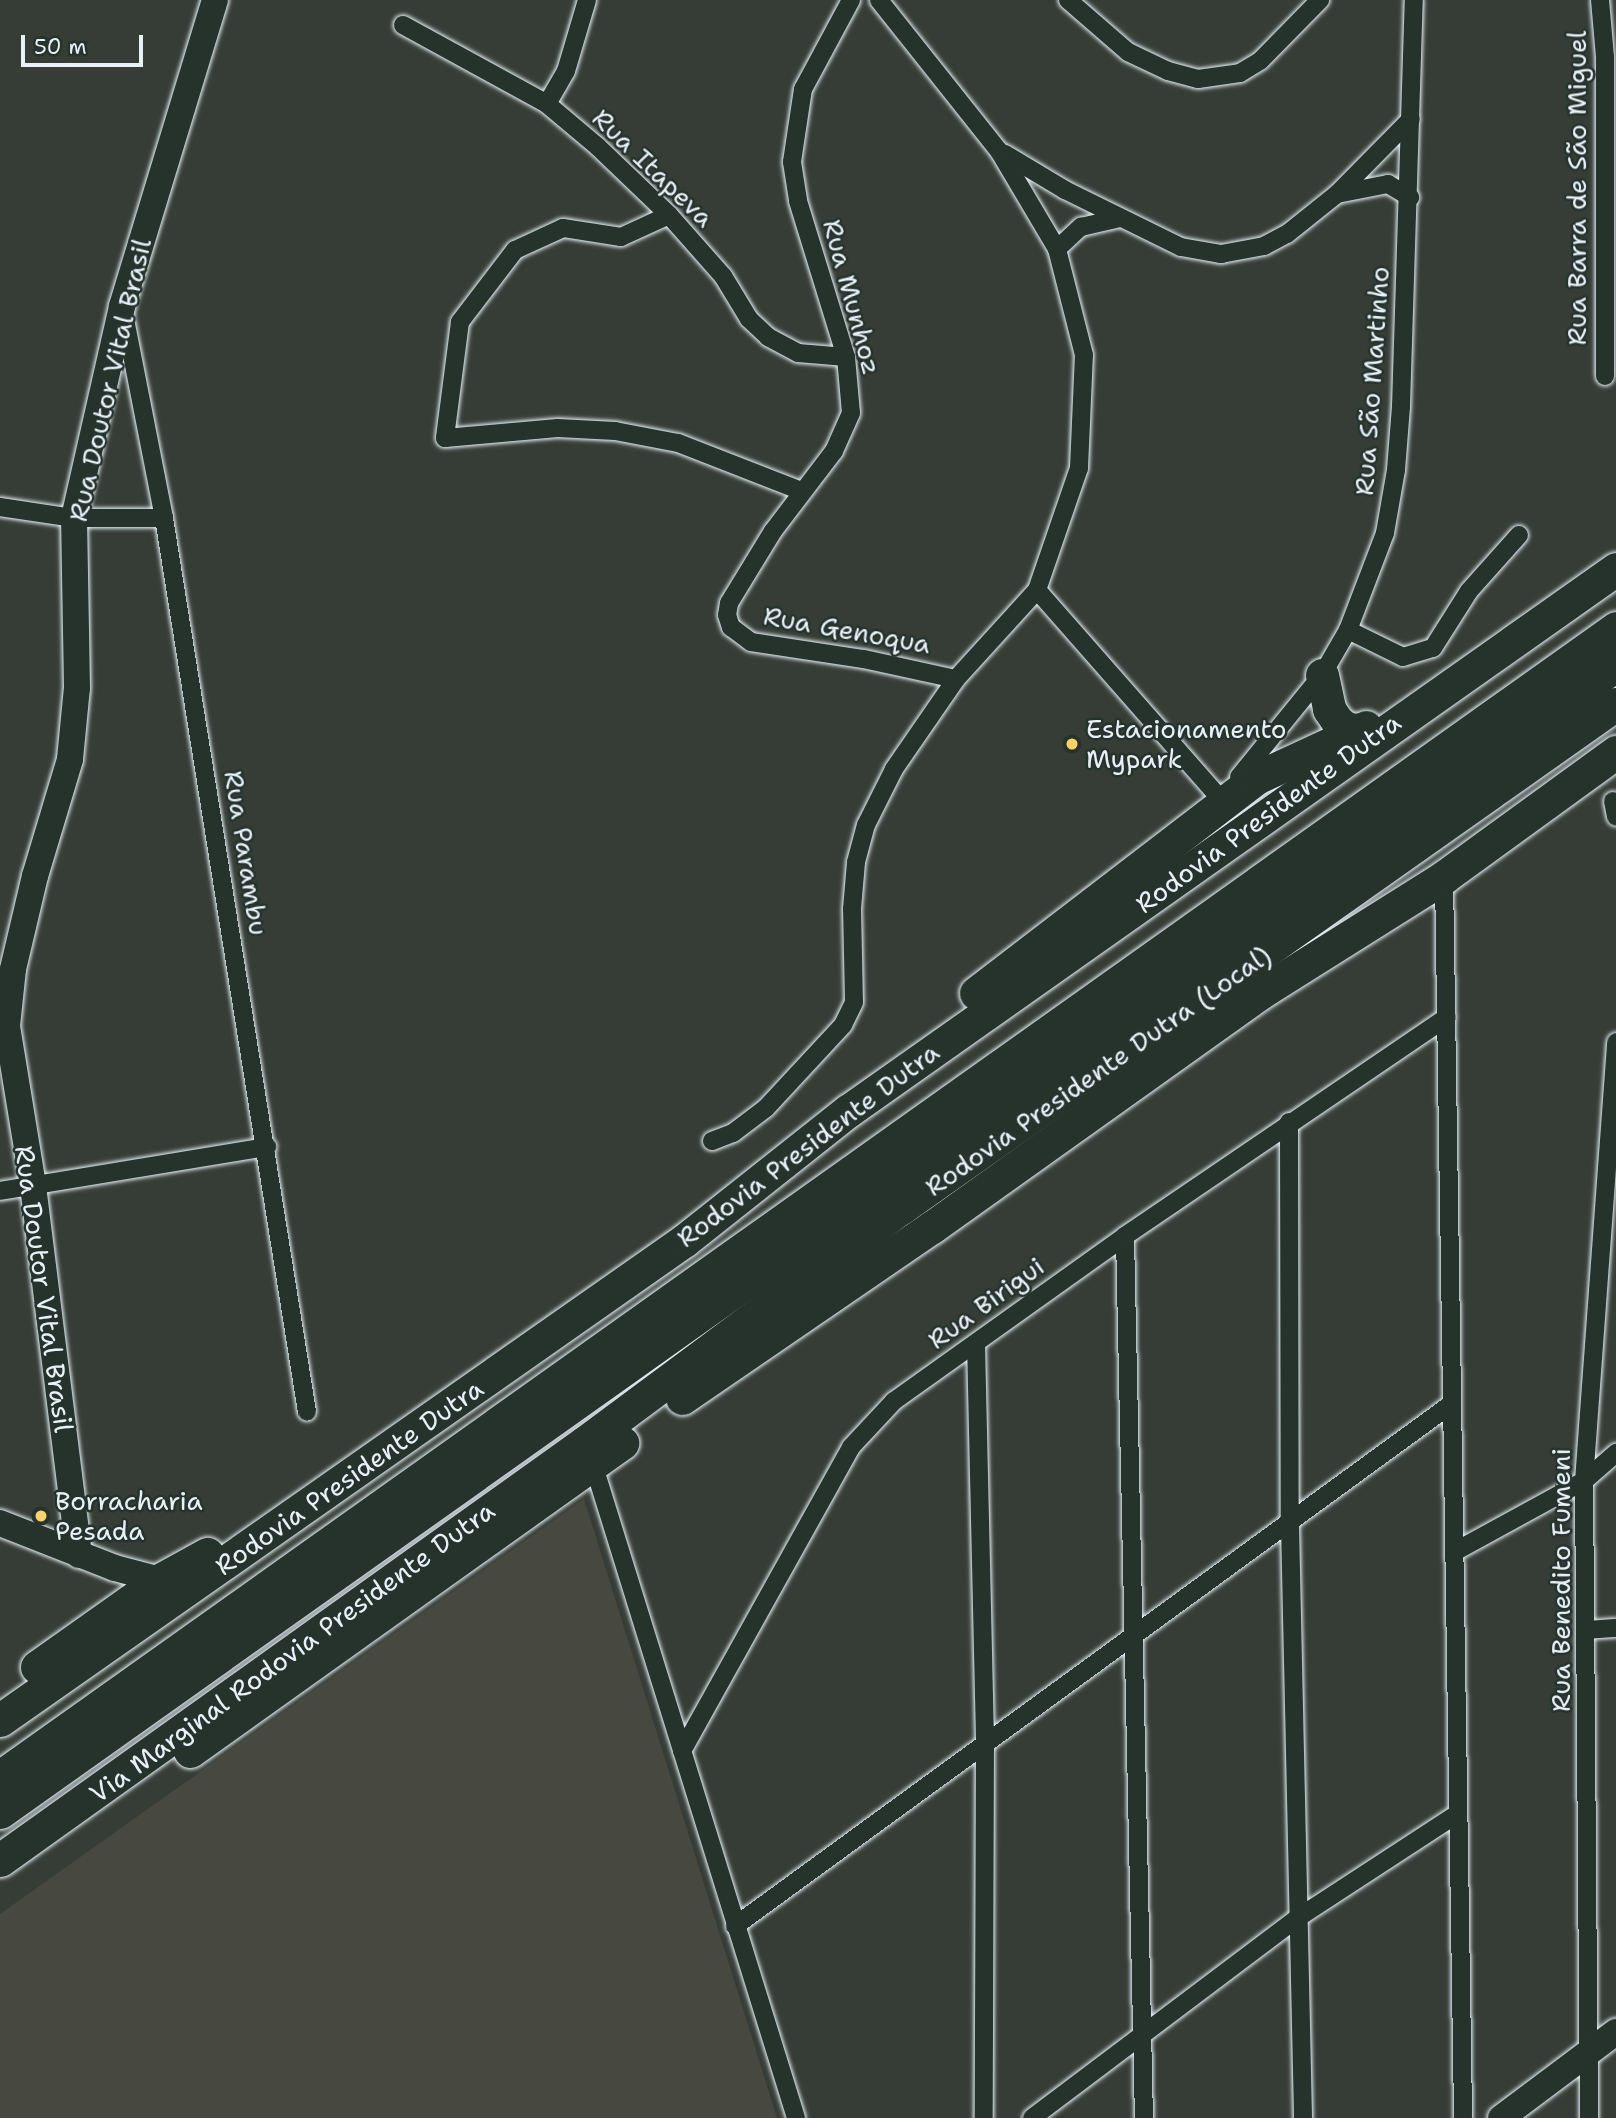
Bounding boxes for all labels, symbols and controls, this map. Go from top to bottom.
scale bar [24,21,147,65]
street label: Rua Barra de São Miguel [1561,31,1593,345]
text: 50 m [34,33,87,61]
street label: Rua Itapeva [586,102,720,234]
street label: Rua Munhoz [816,216,888,378]
street label: Rua Doutor Vital Brasil [62,236,158,524]
street label: Rua São Martinho [1348,265,1396,497]
street label: Rua Genoqua [761,600,933,660]
street label: Rodovia Presidente Dutra [1129,706,1407,920]
place label: Estacionamento Mypark [1086,713,1287,774]
marker: Estacionamento Mypark [1064,736,1080,752]
street label: Rua Parambu [218,768,274,938]
street label: Rodovia Presidente Dutra (Local) [919,939,1277,1203]
street label: Rodovia Presidente Dutra [671,1036,945,1254]
street label: Rua Doutor Vital Brasil [8,1144,80,1434]
street label: Rua Birigui [922,1250,1050,1356]
street label: Rodovia Presidente Dutra [209,1372,489,1582]
street label: Rua Benedito Fumeni [1545,1448,1577,1712]
place label: Borracharia Pesada [55,1485,203,1546]
street label: Via Marginal Rodovia Presidente Dutra [84,1495,500,1809]
marker: Borracharia Pesada [33,1508,49,1524]

